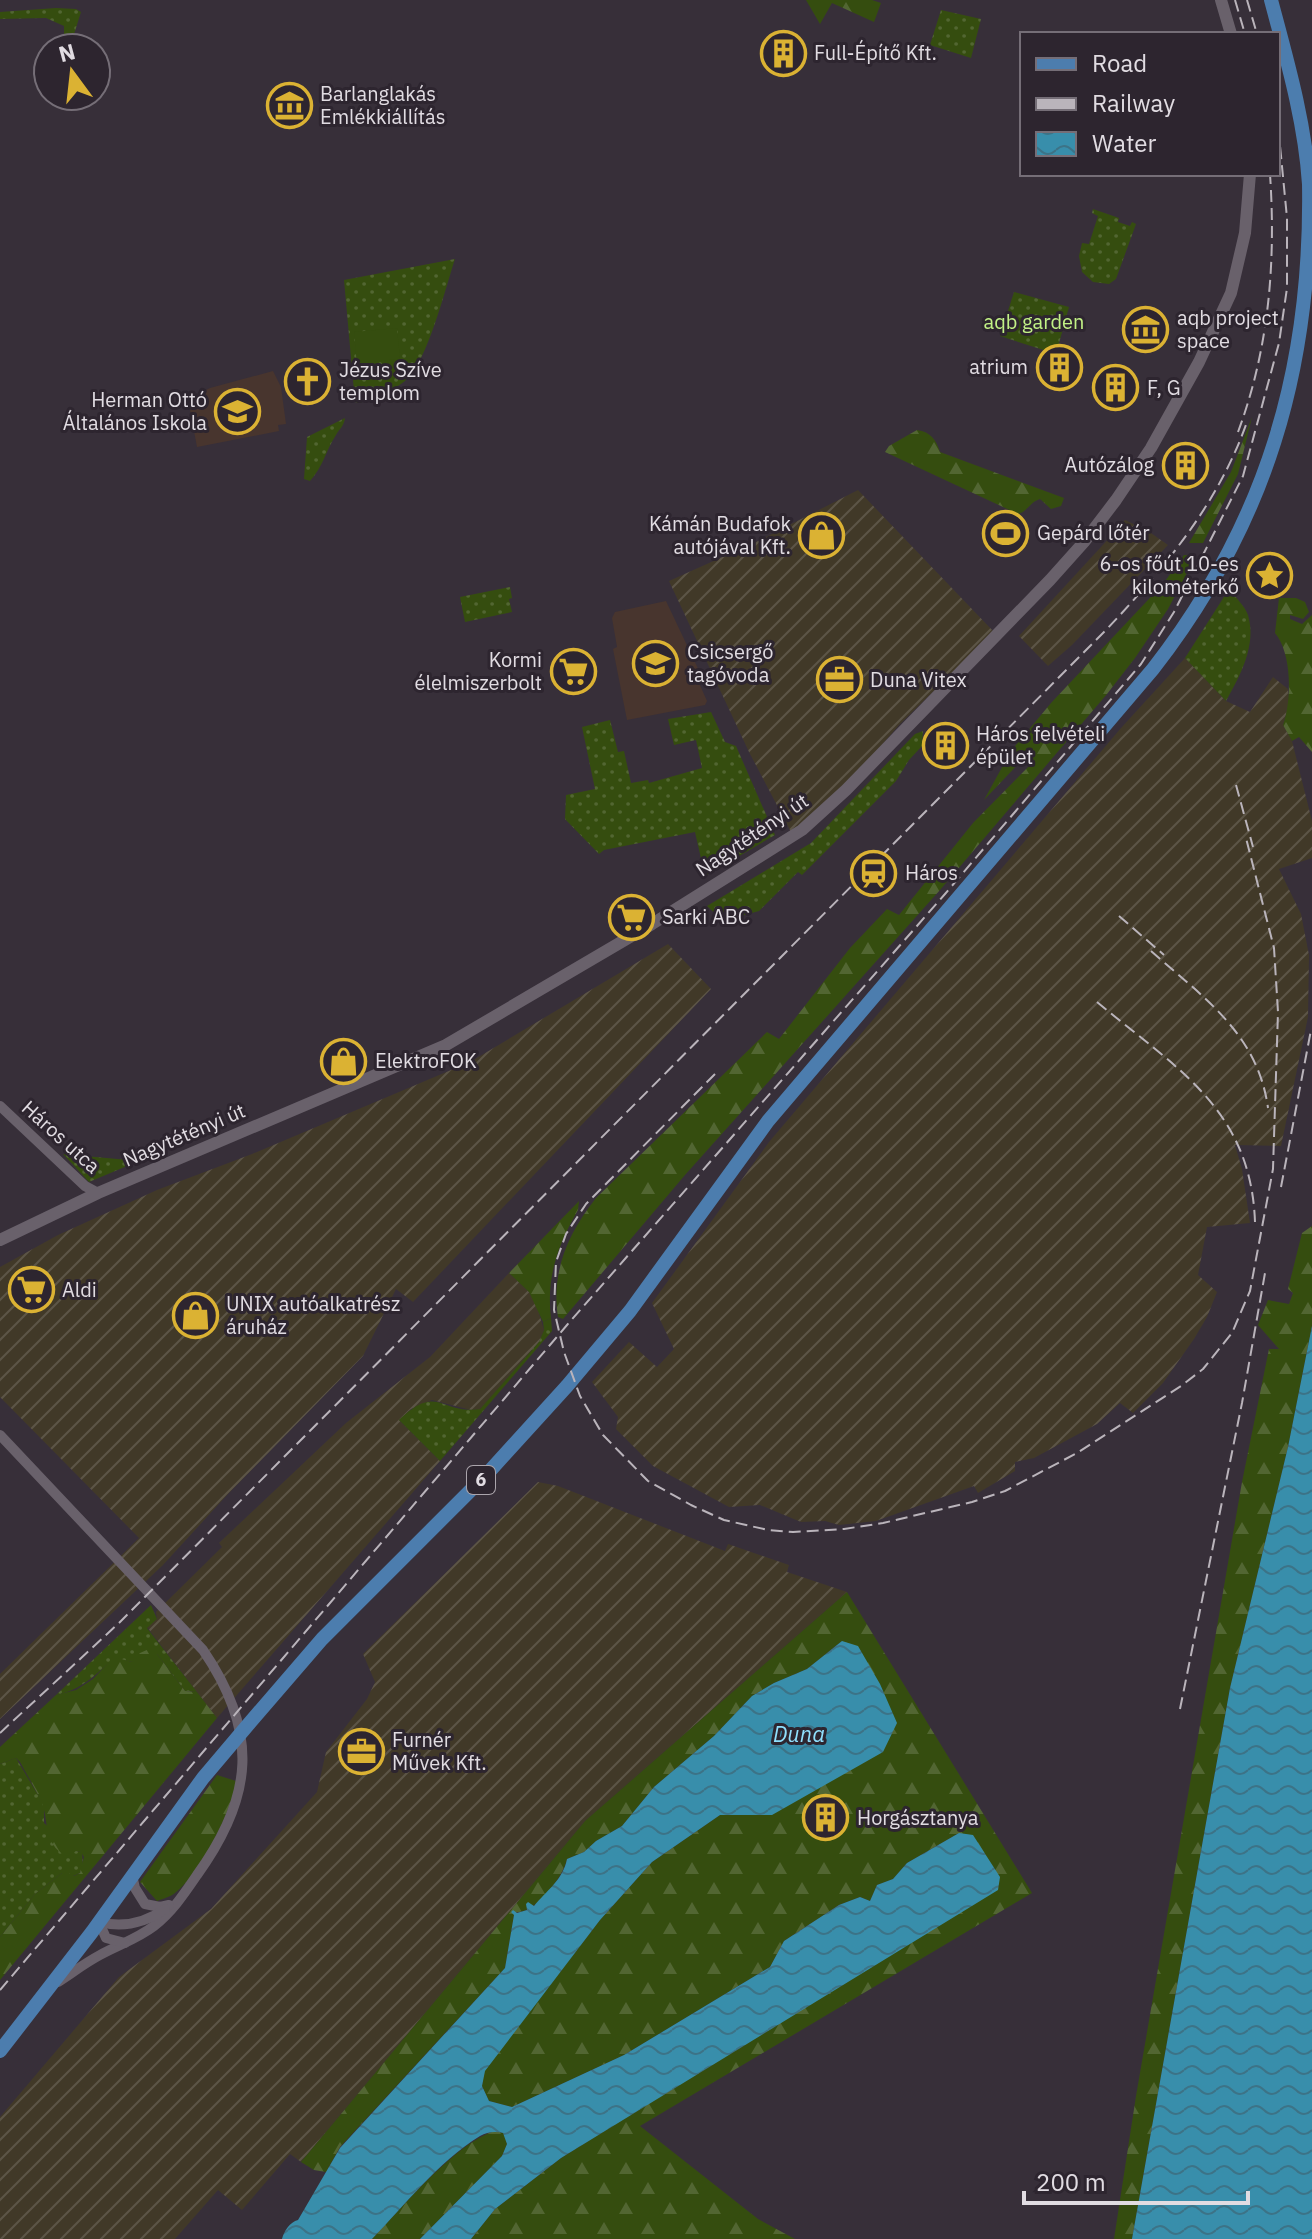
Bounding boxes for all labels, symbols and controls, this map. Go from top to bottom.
building icon: Full-Építő Kft. [759,29,807,77]
north arrow [32,32,112,112]
legend [1020,32,1280,176]
text: N [55,36,78,68]
place label: Full-Építő Kft. [814,39,937,66]
text: Road [1092,47,1147,79]
place label: Barlanglakás Emlékkiállítás [320,80,446,130]
museum icon: Barlanglakás Emlékkiállítás [265,82,313,130]
text: Railway [1092,87,1175,119]
text: Water [1092,127,1156,159]
place label: aqb project space [1177,304,1279,354]
museum icon: aqb project space [1122,305,1170,353]
park label: aqb garden [984,308,1084,335]
building icon: atrium [1035,343,1083,391]
place label: atrium [969,353,1028,380]
place label: Jézus Szíve templom [339,356,442,406]
church icon: Jézus Szíve templom [284,357,332,405]
building icon: F, G [1092,364,1140,412]
place label: F, G [1147,374,1181,401]
place label: Herman Ottó Általános Iskola [63,386,207,436]
school or university icon: Herman Ottó Általános Iskola [214,387,262,435]
building icon: Autózálog [1161,441,1209,489]
place label: Autózálog [1065,451,1154,478]
sports icon: Gepárd lőtér [982,509,1030,557]
place label: Kámán Budafok autójával Kft. [649,510,791,560]
shop icon: Kámán Budafok autójával Kft. [798,511,846,559]
place label: Gepárd lőtér [1037,519,1150,546]
place label: 6-os főút 10-es kilométerkő [1100,550,1239,600]
place icon: 6-os főút 10-es kilométerkő [1246,552,1294,600]
place label: Csicsergő tagóvoda [687,638,773,688]
school or university icon: Csicsergő tagóvoda [632,639,680,687]
place label: Kormi élelmiszerbolt [415,646,542,696]
supermarket icon: Kormi élelmiszerbolt [549,647,597,695]
office icon: Duna Vitex [815,656,863,704]
place label: Duna Vitex [870,666,967,693]
place label: Háros felvételi épület [976,720,1105,770]
building icon: Háros felvételi épület [921,721,969,769]
street label: Nagytétényi út [690,787,813,882]
station icon: Háros [850,849,898,897]
place label: Háros [905,859,958,886]
supermarket icon: Sarki ABC [607,893,655,941]
place label: Sarki ABC [662,903,750,930]
shop icon: ElektroFOK [320,1037,368,1085]
place label: ElektroFOK [375,1047,477,1074]
street label: Háros utca [16,1094,107,1179]
street label: Nagytétényi út [118,1097,249,1172]
supermarket icon: Aldi [7,1266,55,1314]
place label: Aldi [62,1276,97,1303]
place label: UNIX autóalkatrész áruház [226,1290,400,1340]
shop icon: UNIX autóalkatrész áruház [171,1292,219,1340]
road number: 6 [467,1466,495,1494]
water label: Duna [773,1719,825,1748]
place label: Furnér Művek Kft. [392,1726,487,1776]
office icon: Furnér Művek Kft. [337,1727,385,1775]
building icon: Horgásztanya [802,1794,850,1842]
place label: Horgásztanya [857,1804,979,1831]
scale bar [1024,2155,1248,2205]
text: 200 m [1036,2166,1106,2198]

